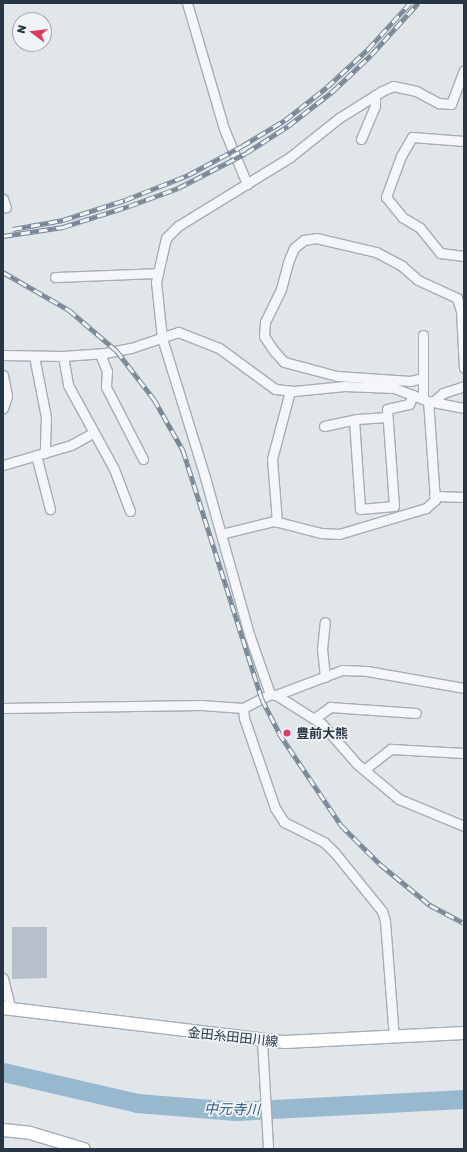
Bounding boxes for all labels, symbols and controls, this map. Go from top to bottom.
north arrow [12,12,52,52]
text: N [14,23,28,35]
place label: 豊前大熊 [296,725,348,741]
marker: 豊前大熊 [281,727,293,739]
street label: 金田糸田田川線 [187,1024,279,1050]
water label: 中元寺川 [204,1100,260,1118]

